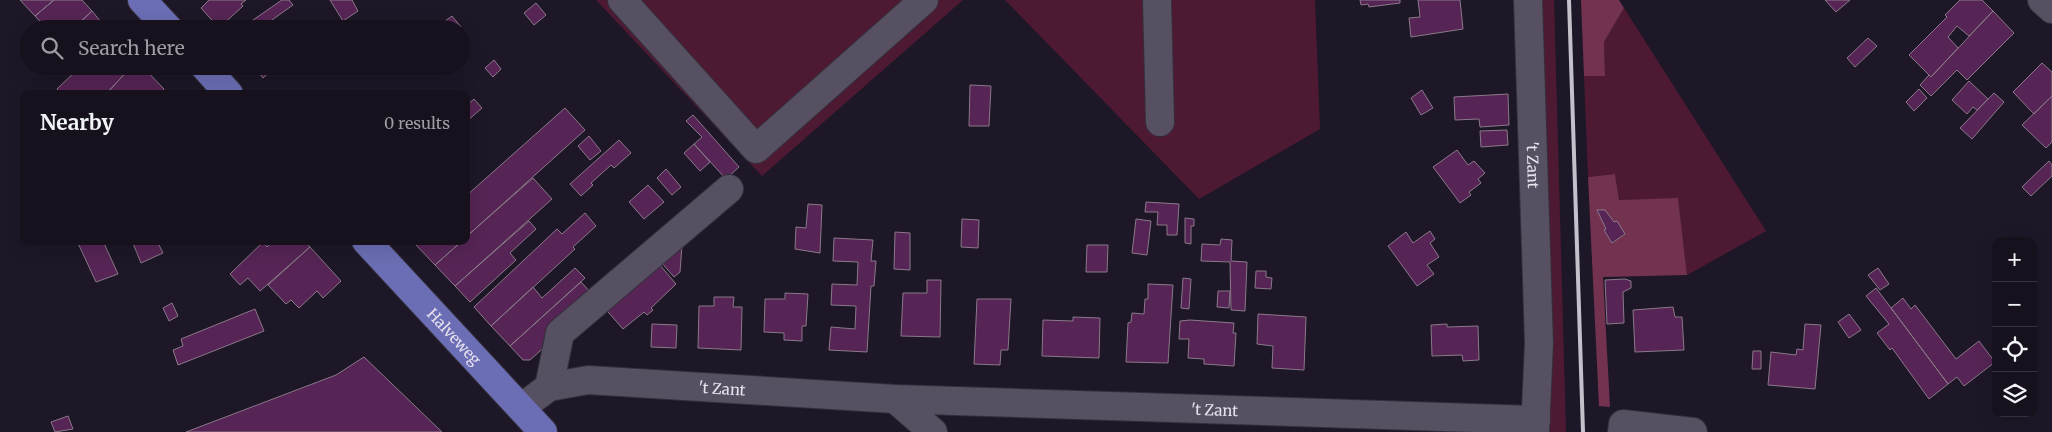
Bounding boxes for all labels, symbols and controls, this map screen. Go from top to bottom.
search box [20,20,470,75]
icon: search [38,34,66,62]
text: Search here [78,36,185,60]
text: Nearby [40,109,114,136]
text: 0 results [384,113,450,133]
street label: 't Zant [1523,141,1544,189]
map controls [1992,237,2037,417]
button: + [1992,237,2037,282]
button: − [1992,282,2037,327]
street label: Halveweg [423,304,485,369]
button: locate [1992,327,2037,372]
button: layers [1992,372,2037,417]
street label: 't Zant [698,377,746,399]
street label: 't Zant [1191,399,1239,420]

